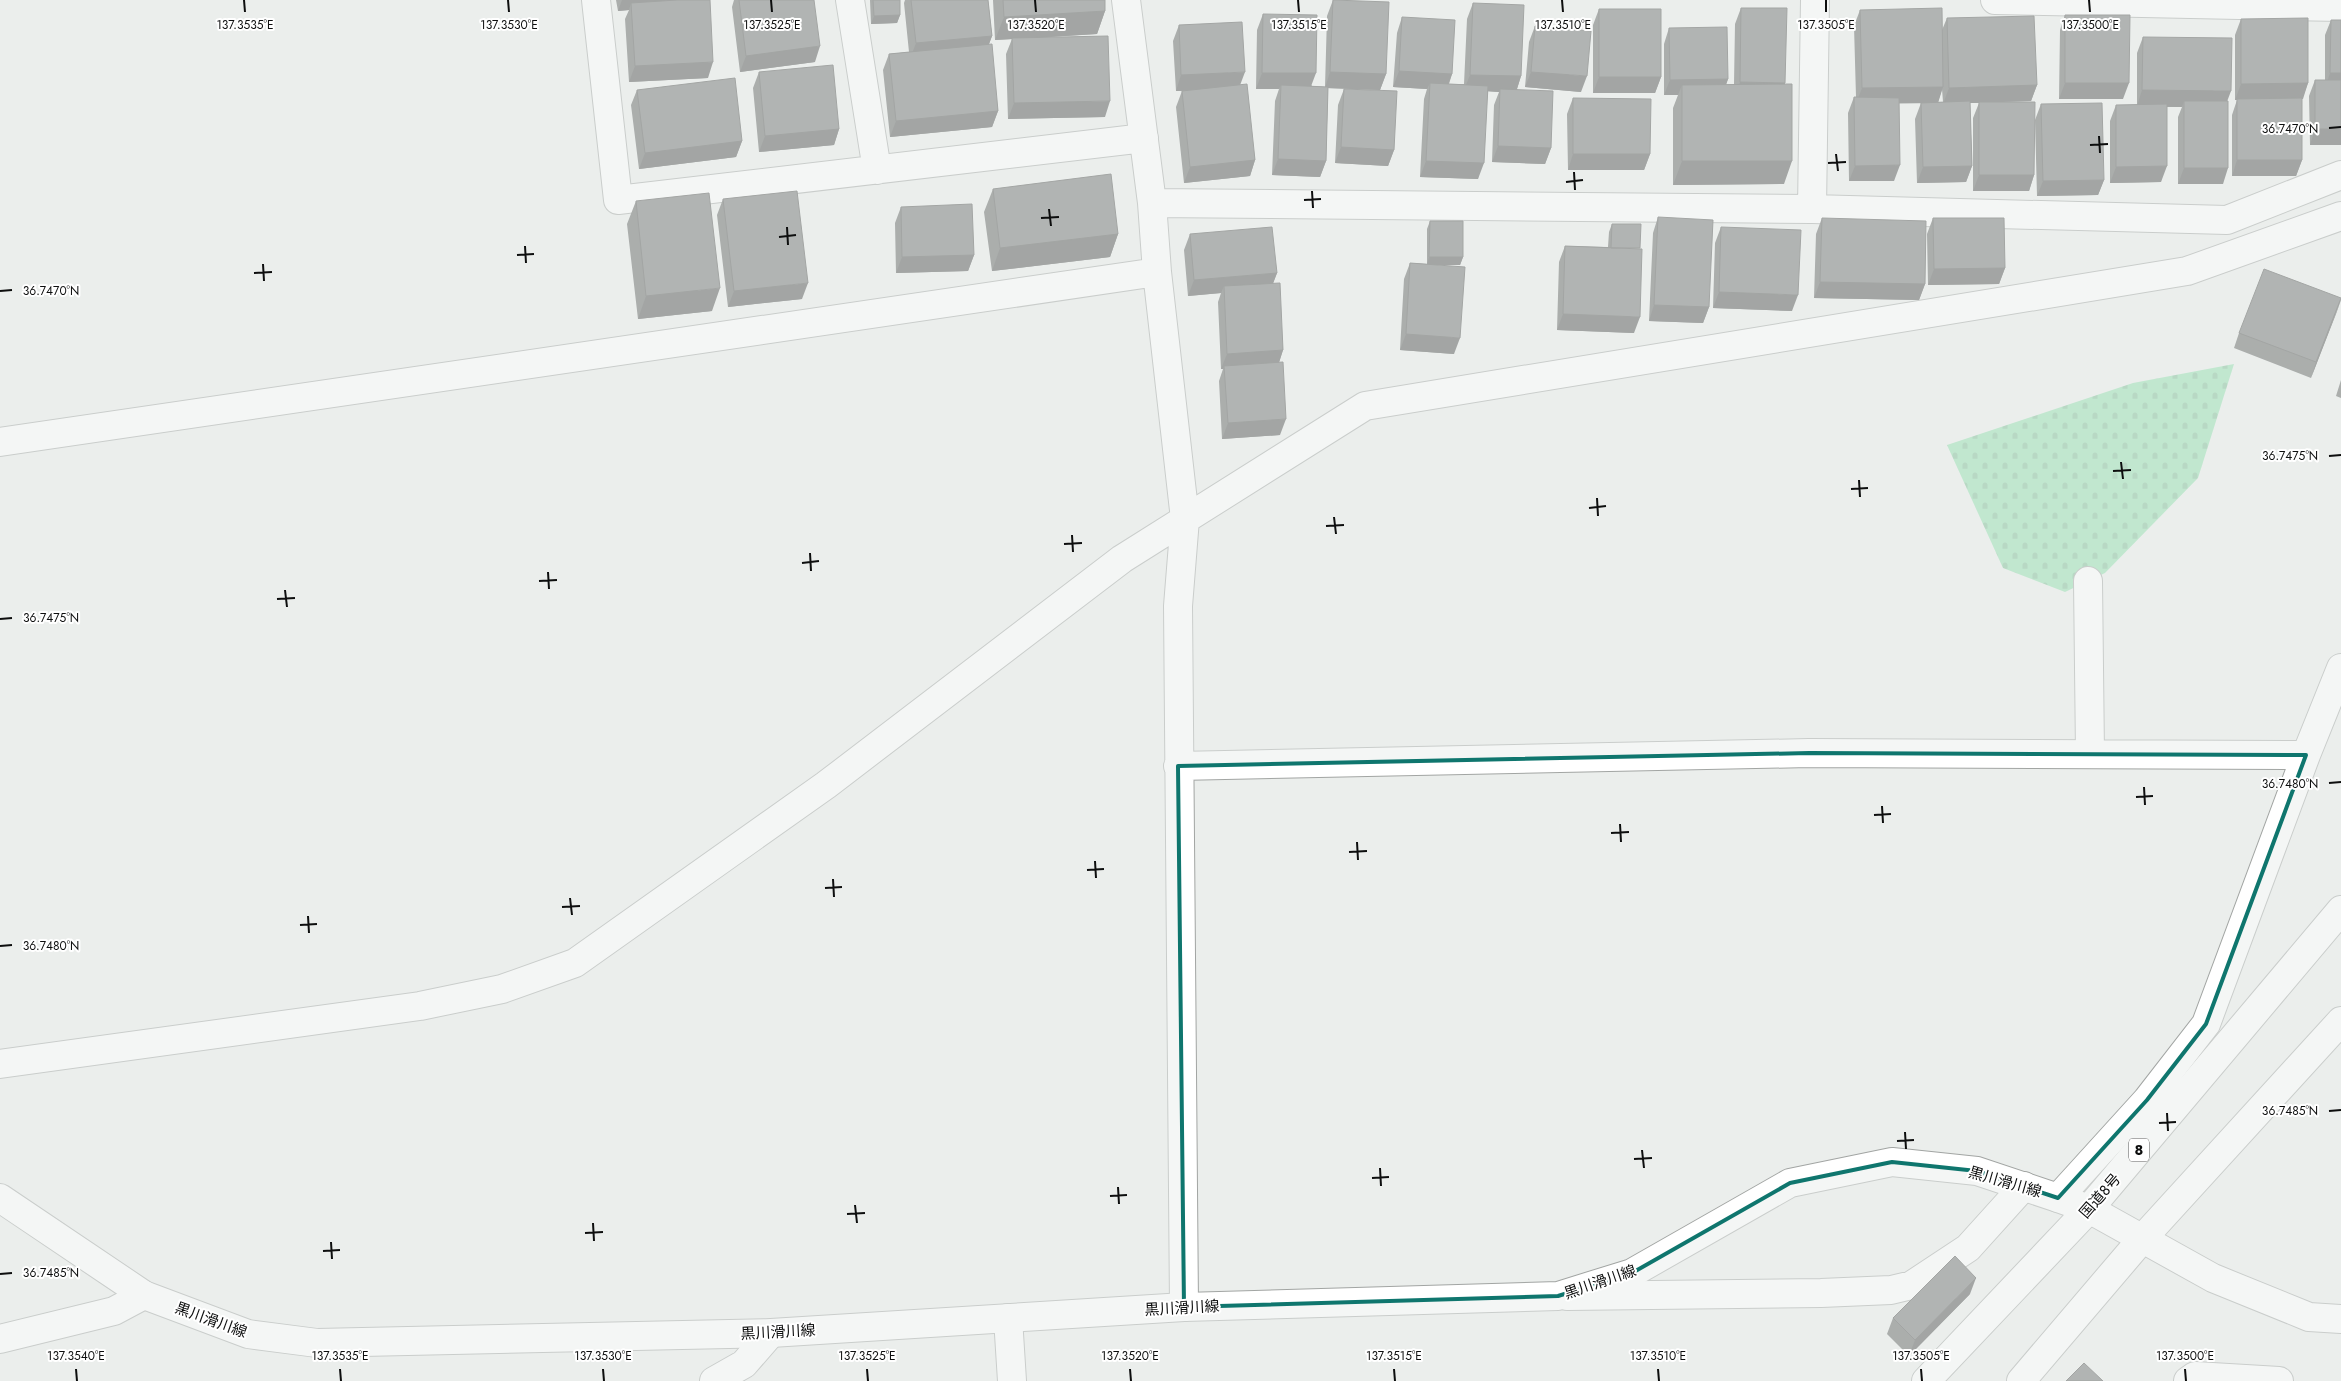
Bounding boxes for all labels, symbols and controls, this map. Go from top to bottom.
text: 137.3535°E [216,16,274,34]
text: 137.3530°E [480,16,538,34]
text: 137.3525°E [743,16,801,34]
text: 137.3520°E [1007,16,1065,34]
text: 137.3515°E [1271,16,1327,34]
text: 137.3510°E [1535,16,1591,34]
text: 137.3505°E [1797,16,1855,34]
text: 137.3500°E [2061,16,2119,34]
text: 36.7470°N [2262,120,2318,138]
text: 36.7470°N [23,282,79,300]
text: 36.7475°N [2262,447,2318,465]
text: 36.7475°N [23,609,79,627]
text: 36.7480°N [2262,775,2318,793]
text: 36.7480°N [23,937,79,955]
text: 36.7485°N [2262,1102,2318,1120]
road number: 8 [2129,1138,2149,1162]
street label: 黒川滑川線 [1966,1161,2044,1203]
street label: 国道8号 [2074,1169,2126,1223]
street label: 黒川滑川線 [1561,1259,1639,1305]
text: 36.7485°N [23,1264,79,1282]
street label: 黒川滑川線 [1144,1295,1220,1321]
street label: 黒川滑川線 [172,1297,250,1343]
street label: 黒川滑川線 [740,1319,816,1345]
text: 137.3540°E [47,1347,105,1365]
text: 137.3535°E [311,1347,369,1365]
text: 137.3530°E [574,1347,632,1365]
text: 137.3525°E [838,1347,896,1365]
text: 137.3520°E [1101,1347,1159,1365]
text: 137.3515°E [1366,1347,1422,1365]
text: 137.3510°E [1630,1347,1686,1365]
text: 137.3505°E [1892,1347,1950,1365]
text: 137.3500°E [2156,1347,2214,1365]

